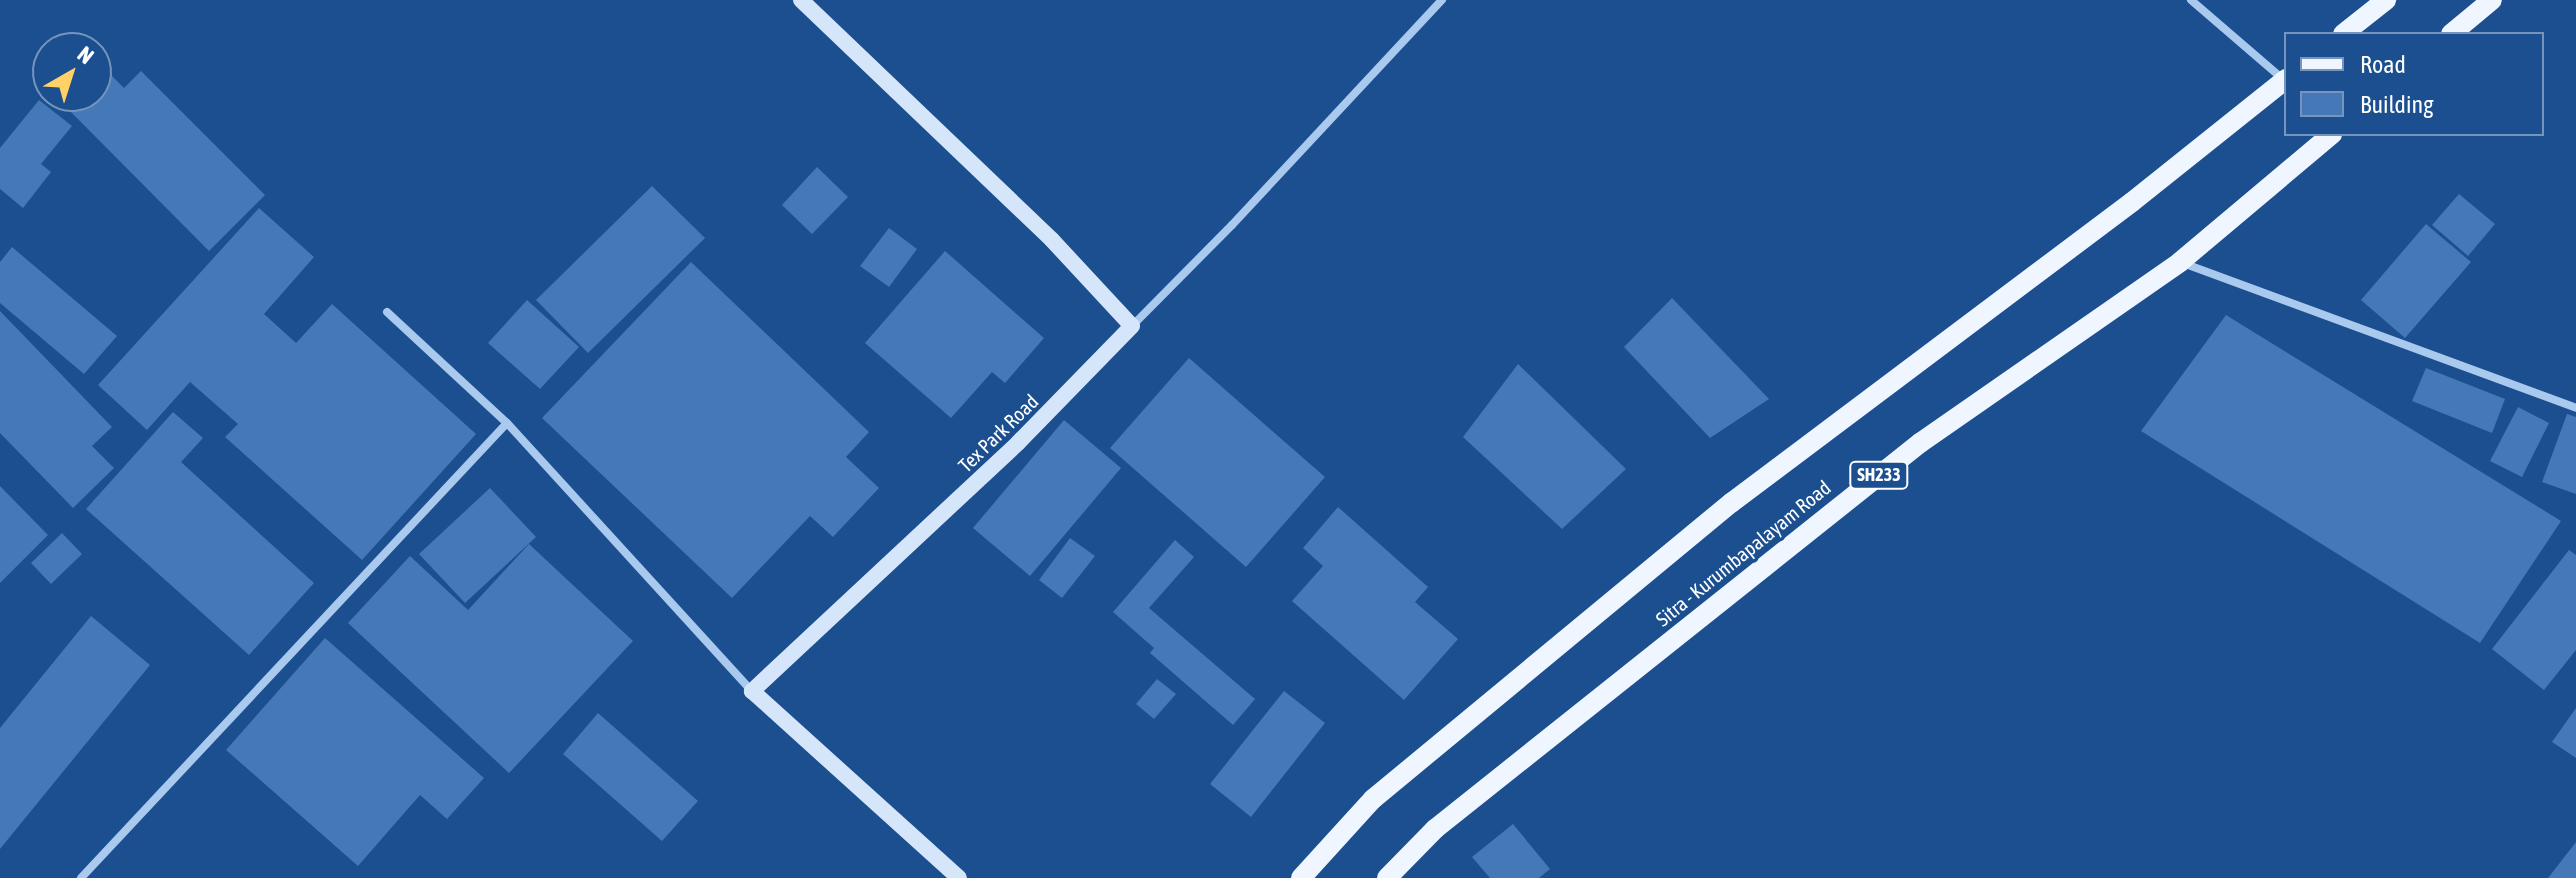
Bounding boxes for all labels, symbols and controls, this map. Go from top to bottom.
north arrow [32,32,112,112]
legend [2284,32,2544,136]
text: N [73,41,99,69]
text: Road [2360,51,2406,78]
text: Building [2360,91,2433,118]
street label: Tex Park Road [953,389,1043,477]
road number: SH233 [1849,461,1909,489]
street label: Sitra - Kurumbapalayam Road [1651,475,1835,631]

